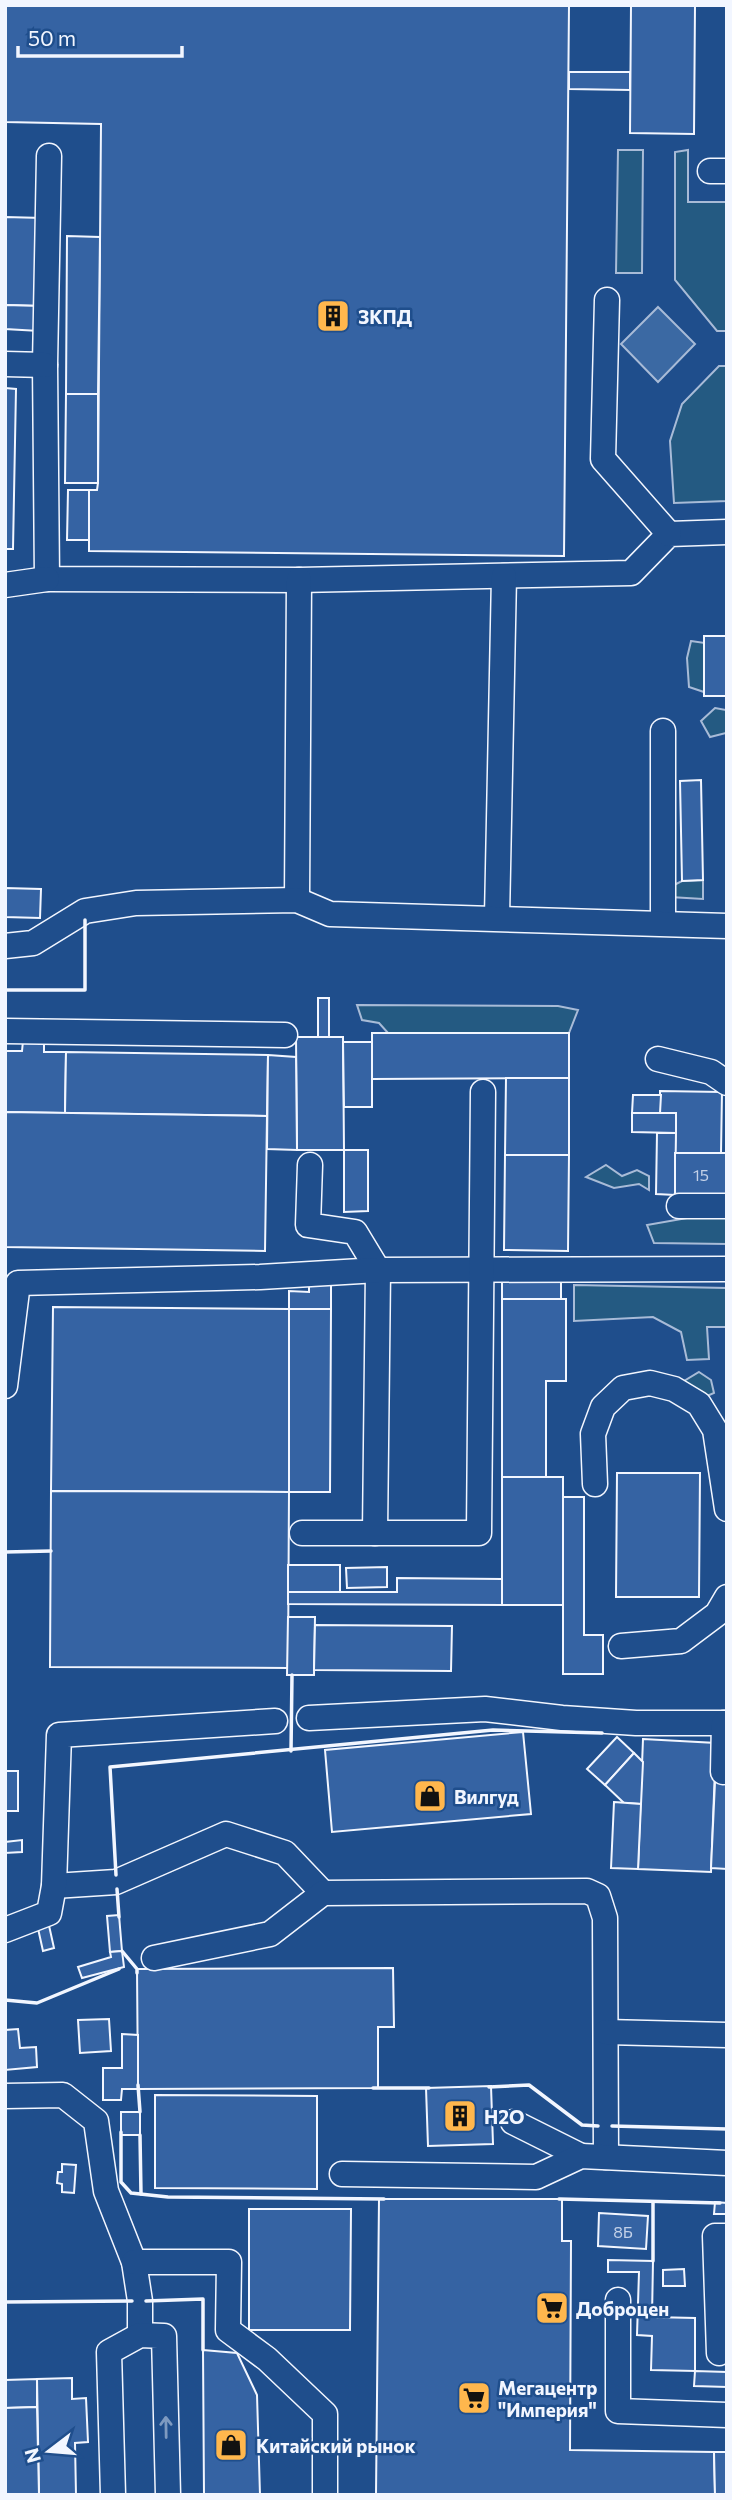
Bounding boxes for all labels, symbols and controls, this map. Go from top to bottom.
scale bar [18,14,182,58]
text: 50 m [28,25,76,50]
building icon: ЗКПД [314,297,352,335]
place label: ЗКПД [358,305,412,328]
house number: 15 [693,1165,709,1184]
shop icon: Вилгуд [411,1777,449,1815]
place label: Вилгуд [454,1785,519,1808]
building icon: H2O [441,2097,479,2135]
place label: H2O [484,2105,525,2128]
house number: 8Б [613,2222,633,2241]
supermarket icon: Доброцен [533,2289,571,2327]
place label: Доброцен [576,2297,669,2320]
place label: Мегацентр "Империя" [498,2376,597,2421]
supermarket icon: Мегацентр "Империя" [455,2379,493,2417]
one-way arrow [160,2415,173,2438]
north arrow [14,2416,84,2486]
shop icon: Китайский рынок [212,2426,250,2464]
place label: Китайский рынок [256,2434,416,2457]
text: N [19,2446,45,2466]

